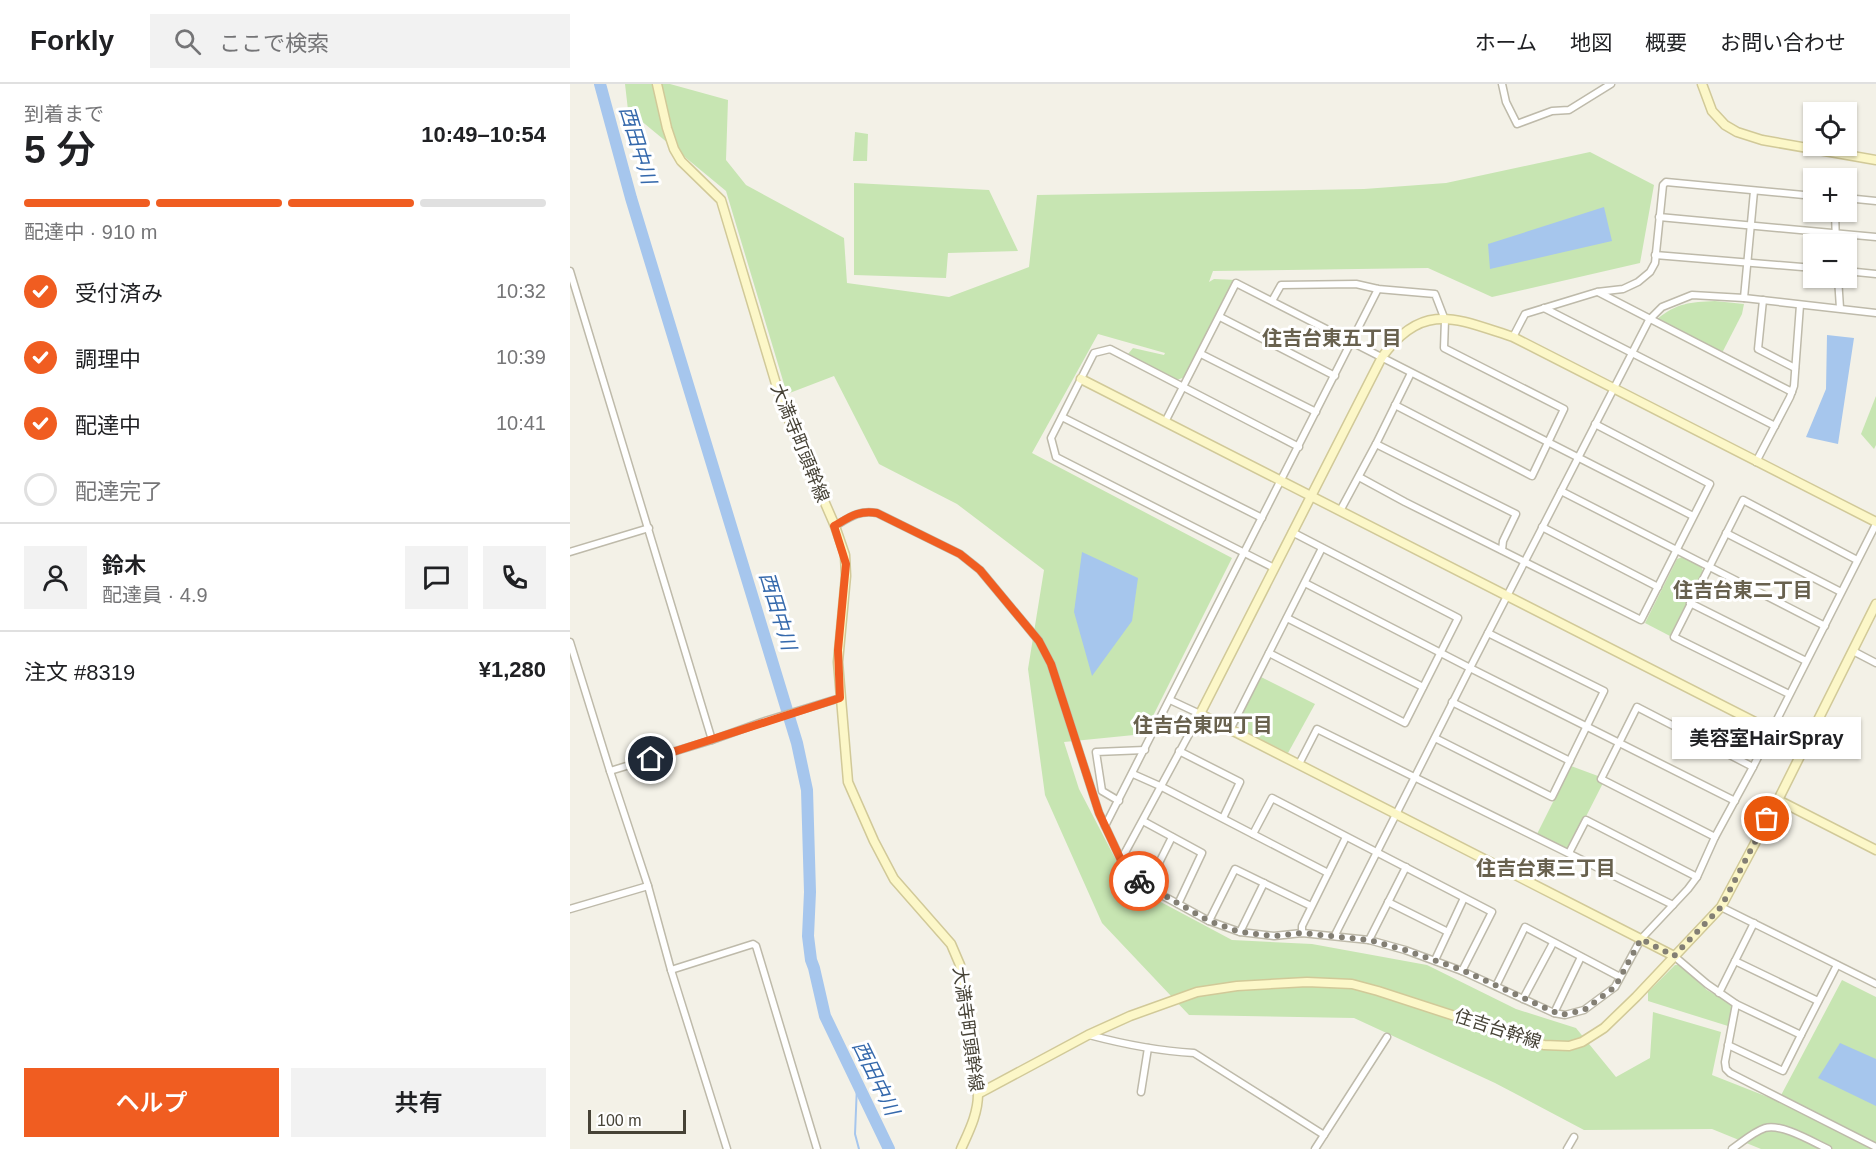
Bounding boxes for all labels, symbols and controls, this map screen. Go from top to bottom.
search box [150,14,570,68]
text: Forkly [30,25,114,56]
icon: search [171,25,204,58]
text: ここで検索 [219,31,329,56]
text: ホーム [1475,31,1537,54]
text: 地図 [1570,31,1612,54]
text: 概要 [1645,31,1687,54]
text: お問い合わせ [1720,31,1846,54]
map controls [1803,102,1857,288]
button: locate [1803,102,1857,156]
text: 到着まで [24,103,104,125]
water label: 西田中川 [616,104,661,188]
text: 10:49–10:54 [421,122,546,147]
text: 5 分 [24,128,96,171]
button: + [1803,168,1857,222]
text: 配達中 · 910 m [24,221,157,243]
button: − [1803,234,1857,288]
icon: check [24,275,57,308]
text: 10:32 [496,280,546,302]
text: 受付済み [75,281,163,306]
district label: 住吉台東五丁目 [1262,327,1402,349]
icon: check [24,341,57,374]
text: 10:39 [496,346,546,368]
text: 調理中 [75,347,141,372]
street label: 大満寺町頭幹線 [767,381,833,505]
icon: check [24,407,57,440]
text: 10:41 [496,412,546,434]
text: 配達中 [75,413,141,438]
text: 配達完了 [75,479,163,504]
button: person [24,546,87,609]
button: chat [405,546,468,609]
button: phone [483,546,546,609]
text: 鈴木 [102,553,146,578]
water label: 西田中川 [756,570,801,654]
district label: 住吉台東二丁目 [1673,579,1813,601]
text: 配達員 · 4.9 [102,584,208,606]
text: ¥1,280 [479,657,546,682]
text: 注文 #8319 [24,660,135,685]
district label: 住吉台東四丁目 [1133,714,1273,736]
callout: 美容室HairSpray [1672,717,1862,759]
text: 美容室HairSpray [1689,727,1844,749]
pin [625,733,676,784]
icon: home [634,742,667,775]
pin [1741,793,1792,844]
icon: bag [1750,802,1783,835]
courier [1109,851,1169,911]
district label: 住吉台東三丁目 [1476,857,1616,879]
icon: bike [1123,865,1156,898]
street label: 大満寺町頭幹線 [949,965,987,1093]
street label: 住吉台幹線 [1452,1006,1544,1052]
water label: 西田中川 [849,1037,904,1121]
button: ヘルプ [24,1068,279,1137]
button: 共有 [291,1068,546,1137]
scale bar [588,1107,686,1134]
text: 100 m [597,1112,641,1129]

